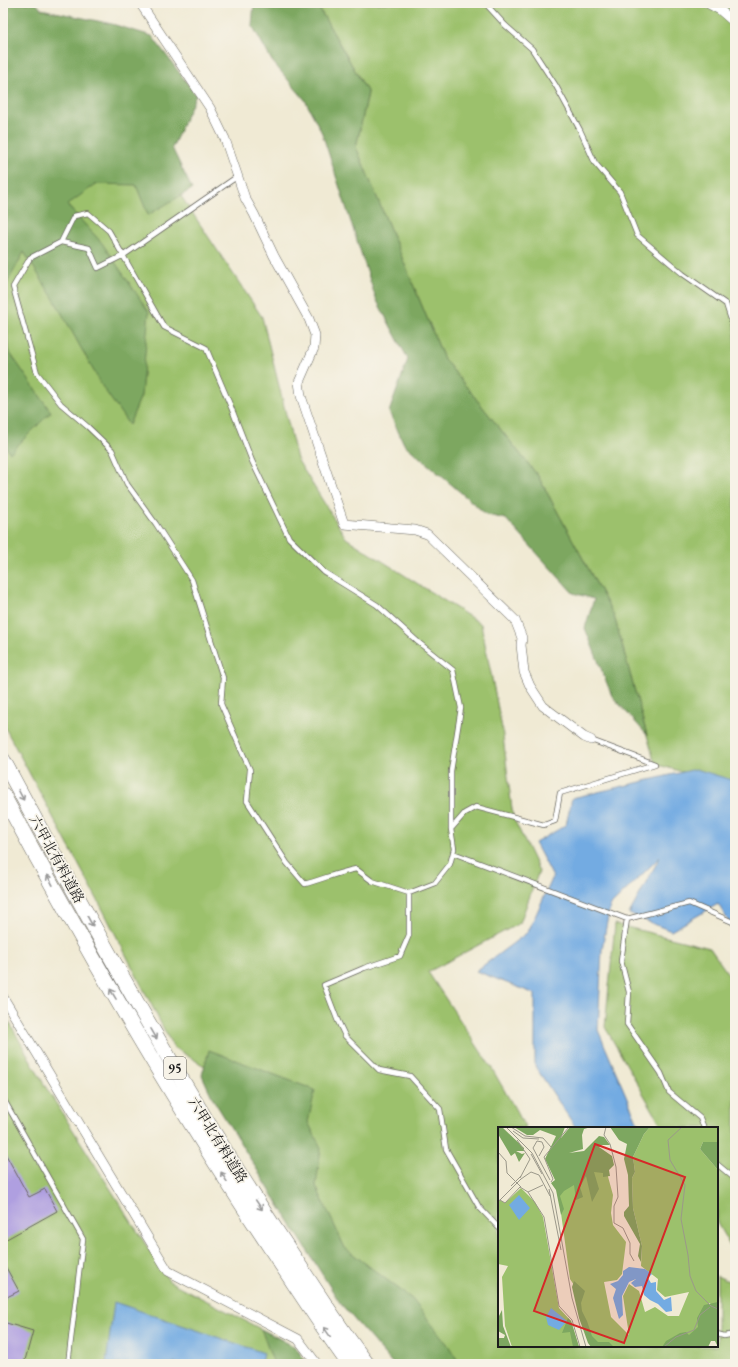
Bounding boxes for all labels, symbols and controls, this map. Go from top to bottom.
one-way arrow [18,789,26,801]
street label: 六甲北有料道路 [25,812,89,906]
one-way arrow [45,874,53,886]
one-way arrow [87,915,95,927]
one-way arrow [109,988,117,1000]
one-way arrow [151,1028,159,1040]
road number: 95 [164,1057,186,1079]
street label: 六甲北有料道路 [184,1094,252,1186]
inset map [498,1127,718,1347]
one-way arrow [219,1171,227,1183]
one-way arrow [255,1199,263,1210]
one-way arrow [323,1327,331,1338]

